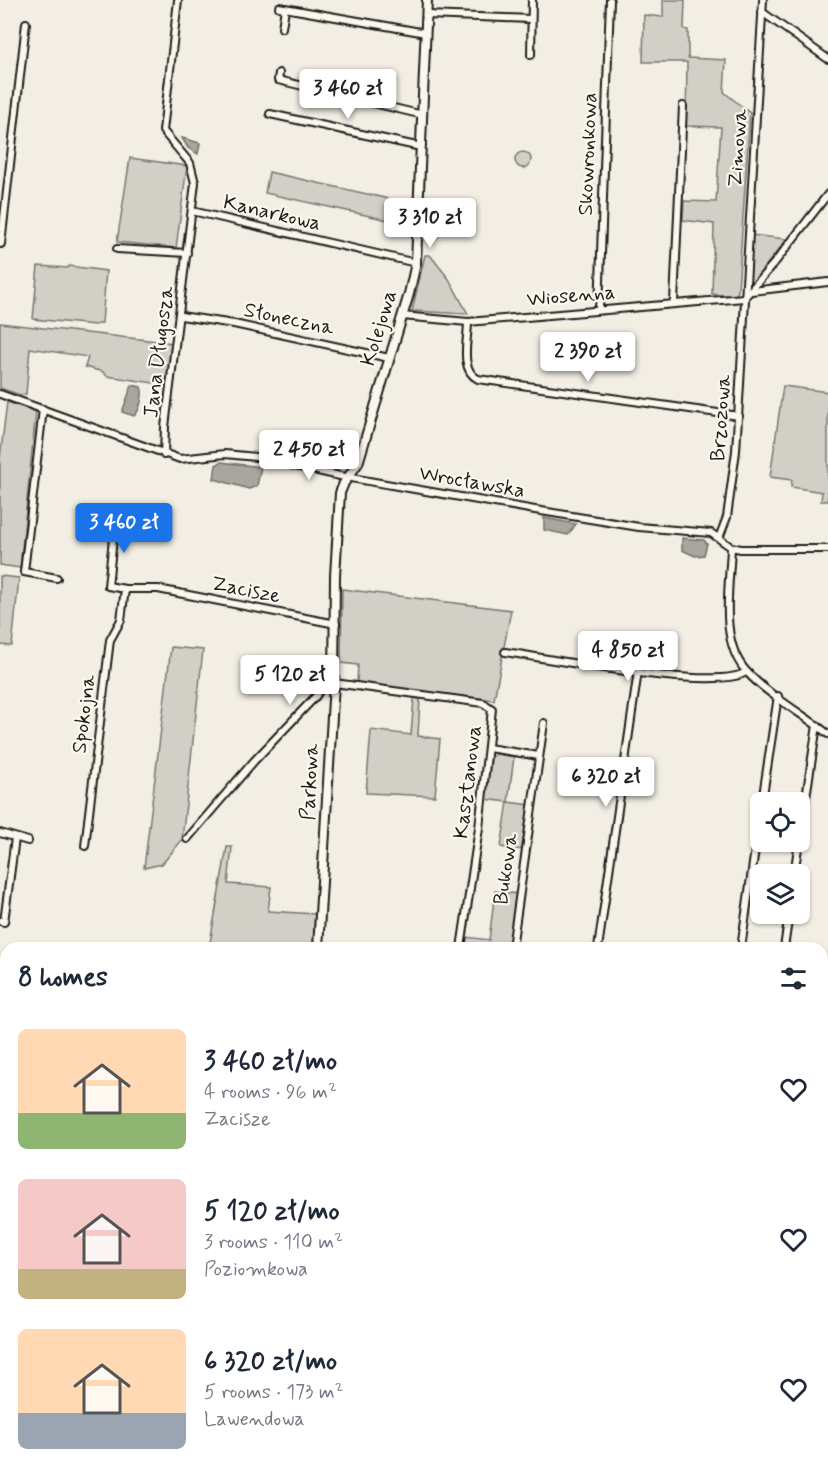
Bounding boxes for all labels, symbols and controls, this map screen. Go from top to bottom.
pin: 3 460 zł [286,69,410,120]
text: 3 460 zł [313,75,383,102]
street label: Skowronkowa [572,92,604,216]
street label: Zimowa [721,108,755,188]
street label: Kanarkowa [220,188,324,238]
pin: 3 310 zł [368,198,492,249]
text: 3 310 zł [398,204,462,231]
street label: Wiosenna [526,278,616,314]
street label: Jana Długosza [137,284,181,419]
street label: Kolejowa [354,286,404,370]
street label: Słoneczna [241,296,337,342]
pin: 2 390 zł [526,332,650,383]
text: 2 390 zł [554,338,622,365]
street label: Brzozowa [704,373,738,462]
pin: 2 450 zł [247,430,371,481]
text: 2 450 zł [273,436,345,463]
street label: Wrocławska [417,459,527,505]
pin: 3 460 zł [62,503,186,554]
text: 3 460 zł [89,509,159,536]
street label: Zacisze [209,570,283,610]
pin: 4 850 zł [566,631,690,682]
text: 4 850 zł [592,637,664,664]
pin: 5 120 zł [228,655,352,706]
text: 5 120 zł [254,661,326,688]
street label: Spokojna [65,673,103,755]
street label: Kasztanowa [447,724,489,840]
street label: Parkowa [294,742,326,821]
pin: 6 320 zł [544,757,668,808]
text: 6 320 zł [571,763,641,790]
map controls [750,792,810,924]
button: locate [750,792,810,852]
street label: Bukowa [487,831,525,907]
button: layers [750,864,810,924]
text: 8 homes [18,961,108,995]
icon: filters [777,962,810,995]
text: 3 460 zł/mo [204,1045,337,1079]
icon: home [66,1053,138,1125]
icon: heart [777,1073,810,1106]
text: 4 rooms · 96 m² [204,1079,337,1106]
text: Zacisze [204,1106,270,1133]
text: 5 120 zł/mo [204,1195,340,1229]
icon: home [66,1203,138,1275]
icon: heart [777,1223,810,1256]
text: 3 rooms · 110 m² [204,1229,343,1256]
text: Poziomkowa [204,1256,308,1283]
text: 6 320 zł/mo [204,1345,337,1379]
icon: home [66,1353,138,1425]
icon: heart [777,1373,810,1406]
text: 5 rooms · 173 m² [204,1379,343,1406]
text: Lawendowa [204,1406,305,1433]

